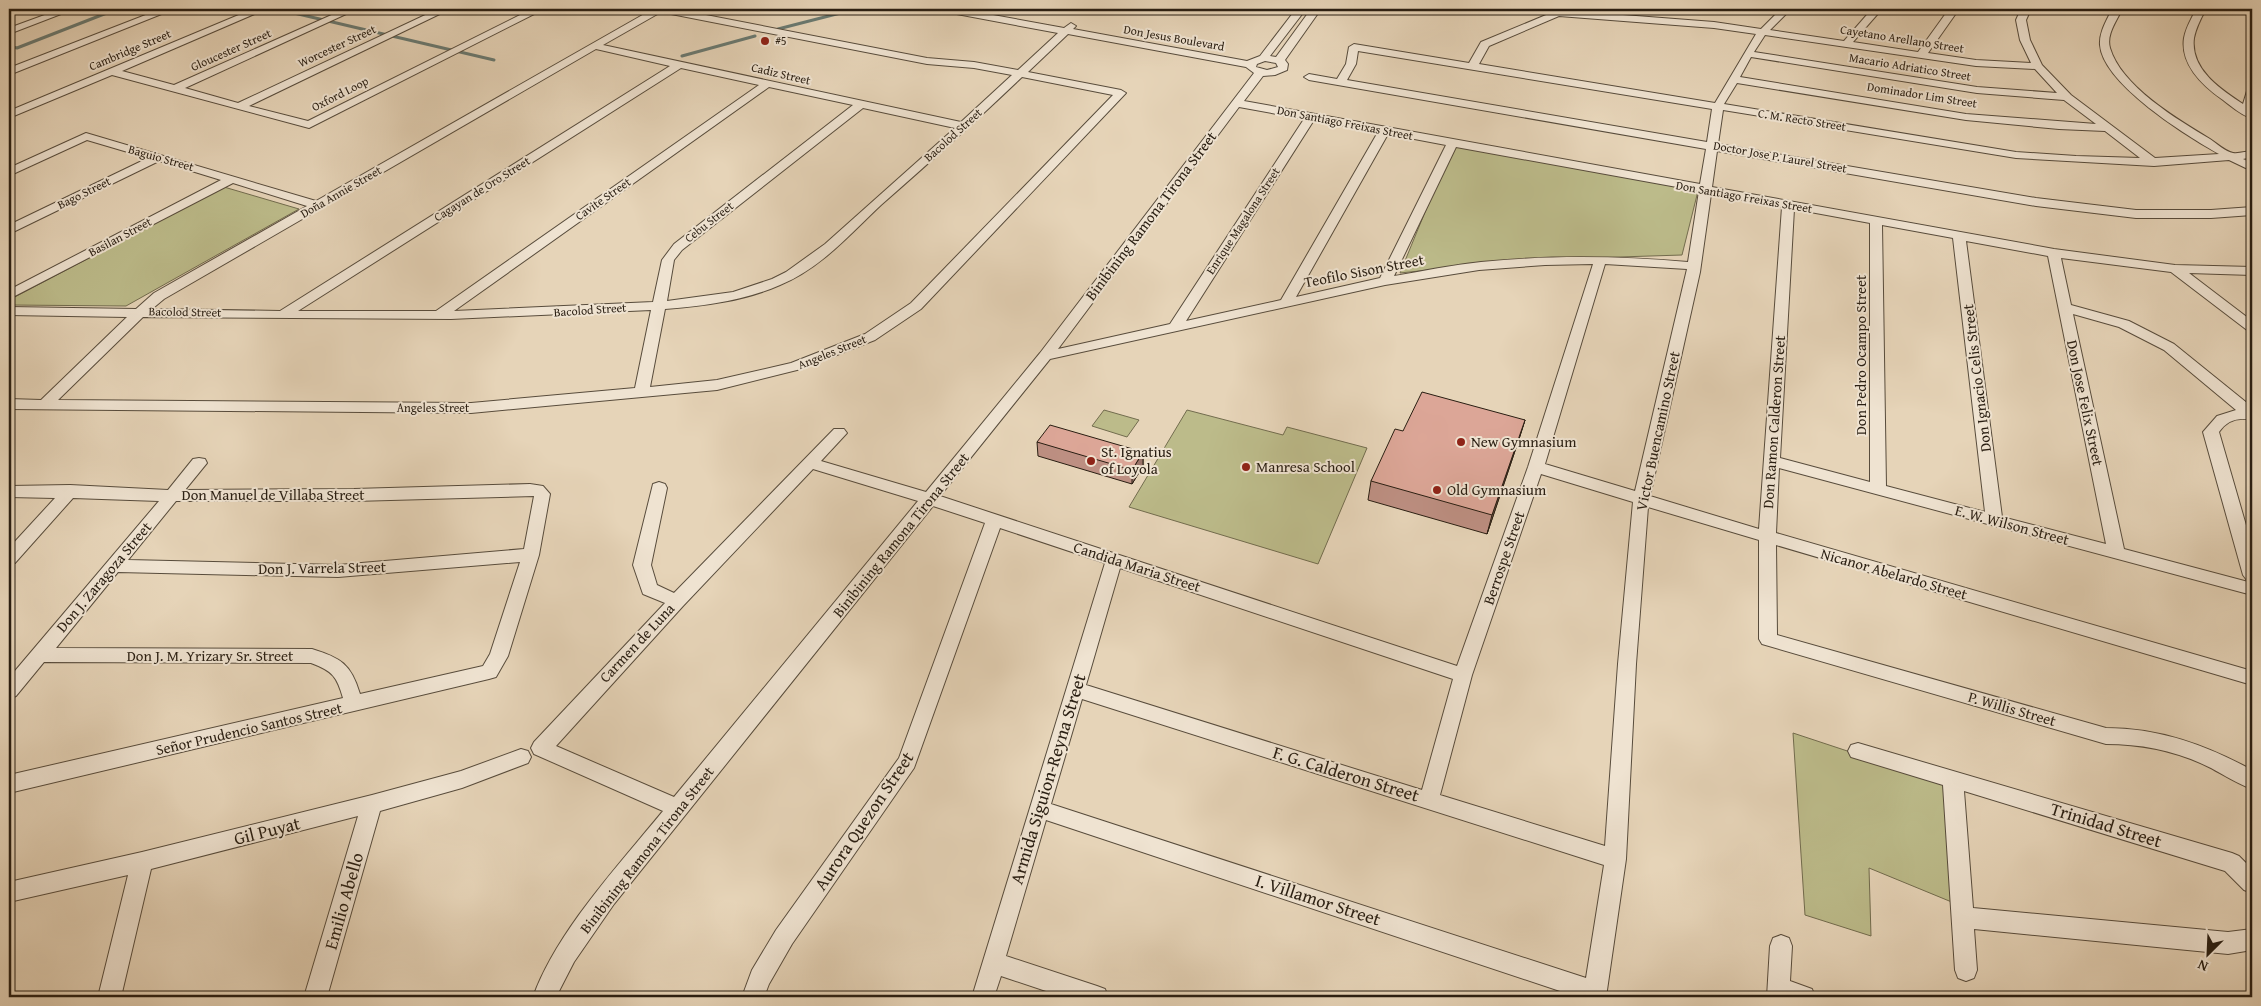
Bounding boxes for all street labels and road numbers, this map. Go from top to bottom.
street label: Worcester Street [295,20,379,71]
street label: Don Jesus Boulevard [1122,20,1226,55]
street label: Cayetano Arellano Street [1839,20,1966,57]
street label: Cambridge Street [86,24,174,74]
street label: Gloucester Street [188,24,274,75]
street label: Macario Adriatico Street [1848,48,1973,85]
street label: Cadiz Street [750,58,813,89]
street label: Oxford Loop [308,72,372,115]
street label: Dominador Lim Street [1866,77,1979,112]
street label: Don Santiago Freixas Street [1276,101,1415,144]
street label: Bacolod Street [920,103,986,165]
street label: C. M. Recto Street [1757,104,1848,135]
street label: Binibining Ramona Tirona Street [1080,126,1222,305]
street label: Doctor Jose P. Laurel Street [1712,136,1849,177]
street label: Baguio Street [126,140,197,175]
street label: Cagayan de Oro Street [430,152,534,225]
street label: Doña Annie Street [297,161,385,222]
street label: Enrique Magalona Street [1202,163,1284,277]
street label: Bago Street [54,172,114,213]
street label: Cavite Street [572,173,635,224]
street label: Don Santiago Freixas Street [1675,176,1814,217]
street label: Cebu Street [681,197,737,246]
street label: Basilan Street [85,212,155,260]
street label: Teofilo Sison Street [1302,248,1426,292]
street label: Don Pedro Ocampo Street [1850,274,1871,435]
street label: Bacolod Street [553,298,628,321]
street label: Bacolod Street [148,302,222,321]
street label: Don Ignacio Celis Street [1957,302,1996,453]
street label: Angeles Street [795,330,869,373]
street label: Don Ramon Calderon Street [1757,334,1790,509]
street label: Don Jose Felix Street [2062,338,2109,468]
street label: Victor Buencamino Street [1630,348,1685,513]
street label: Angeles Street [397,399,470,416]
street label: Binibining Ramona Tirona Street [827,447,974,622]
street label: Don Manuel de Villaba Street [182,484,365,505]
street label: E. W. Wilson Street [1953,499,2072,550]
street label: Berrospe Street [1478,508,1530,607]
street label: Don J. Zaragoza Street [51,516,157,636]
street label: Candida Maria Street [1071,536,1204,597]
street label: Nicanor Abelardo Street [1818,543,1971,605]
street label: Don J. Varrela Street [258,556,387,579]
street label: Carmen de Luna [594,598,679,687]
street label: Don J. M. Yrizary Sr. Street [127,645,294,666]
street label: Armida Siguion-Reyna Street [1003,670,1093,888]
street label: P. Willis Street [1966,686,2059,731]
street label: Señor Prudencio Santos Street [154,697,345,760]
street label: F. G. Calderon Street [1270,738,1423,809]
street label: Aurora Quezon Street [807,745,921,896]
street label: Binibining Ramona Tirona Street [575,761,719,938]
street label: Trinidad Street [2047,795,2166,854]
street label: Gil Puyat [231,809,304,852]
street label: Emilio Abello [317,849,370,953]
street label: I. Villamor Street [1252,867,1385,933]

